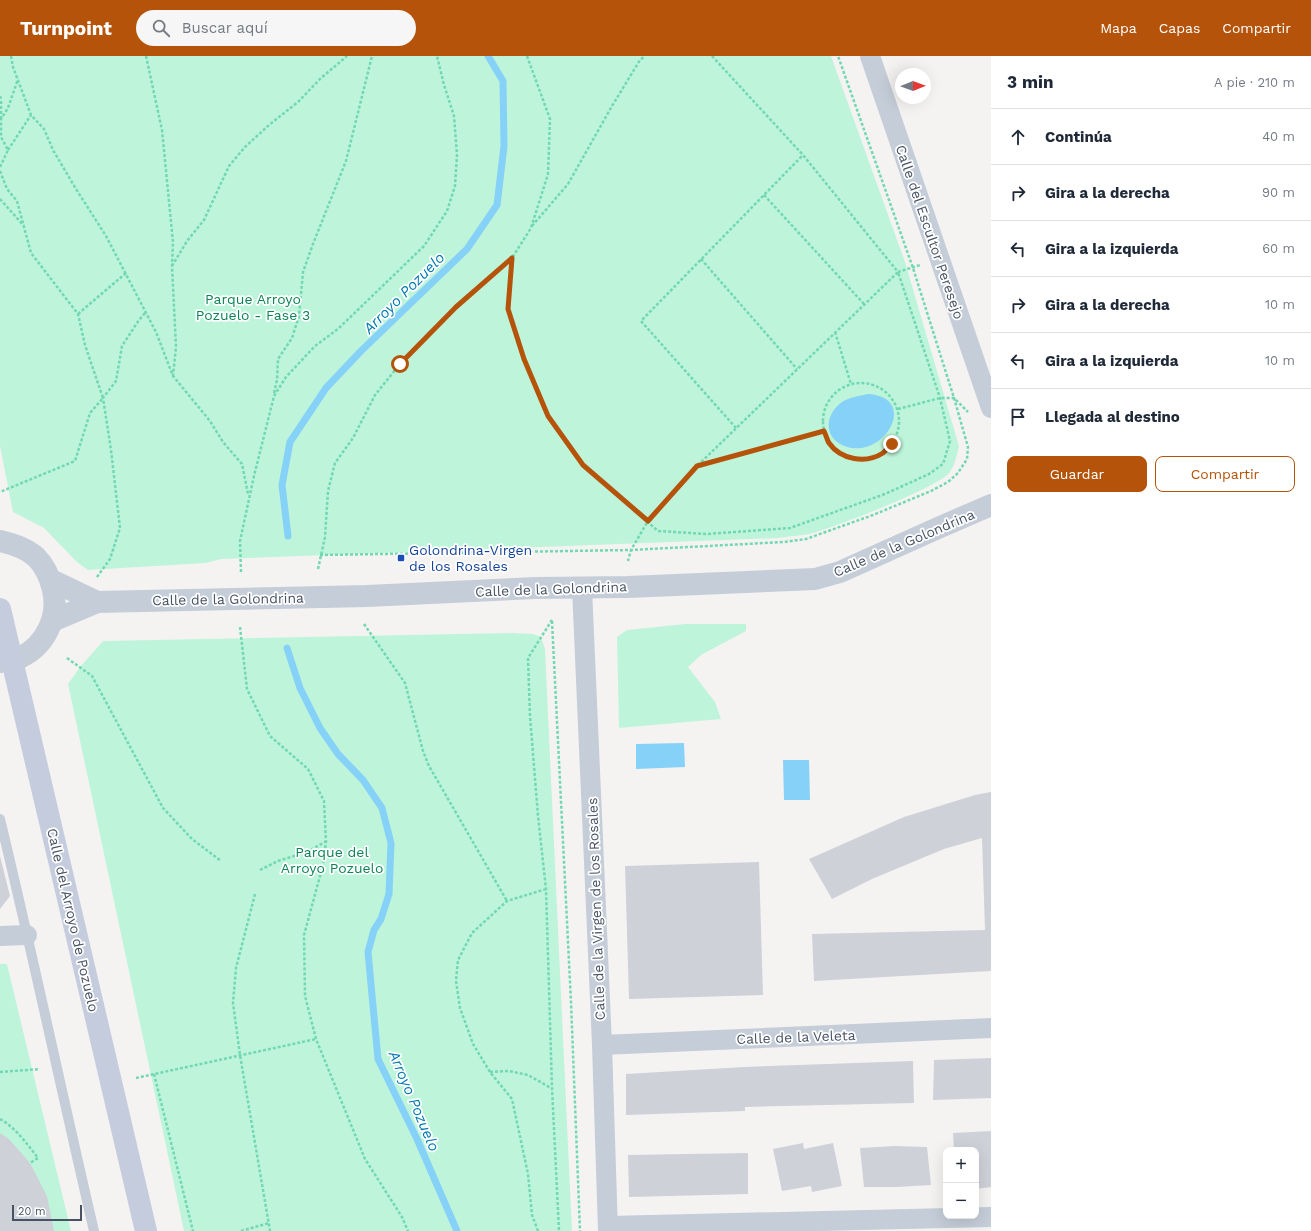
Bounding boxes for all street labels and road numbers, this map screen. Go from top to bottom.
street label: Calle del Escultor Peresejo [893,143,967,321]
street label: Calle de la Golondrina [831,506,977,580]
street label: Calle de la Golondrina [475,578,627,600]
street label: Calle de la Golondrina [152,590,304,608]
street label: Calle de la Virgen de los Rosales [584,797,608,1021]
street label: Calle del Arroyo de Pozuelo [44,827,102,1013]
street label: Calle de la Veleta [736,1027,856,1047]

